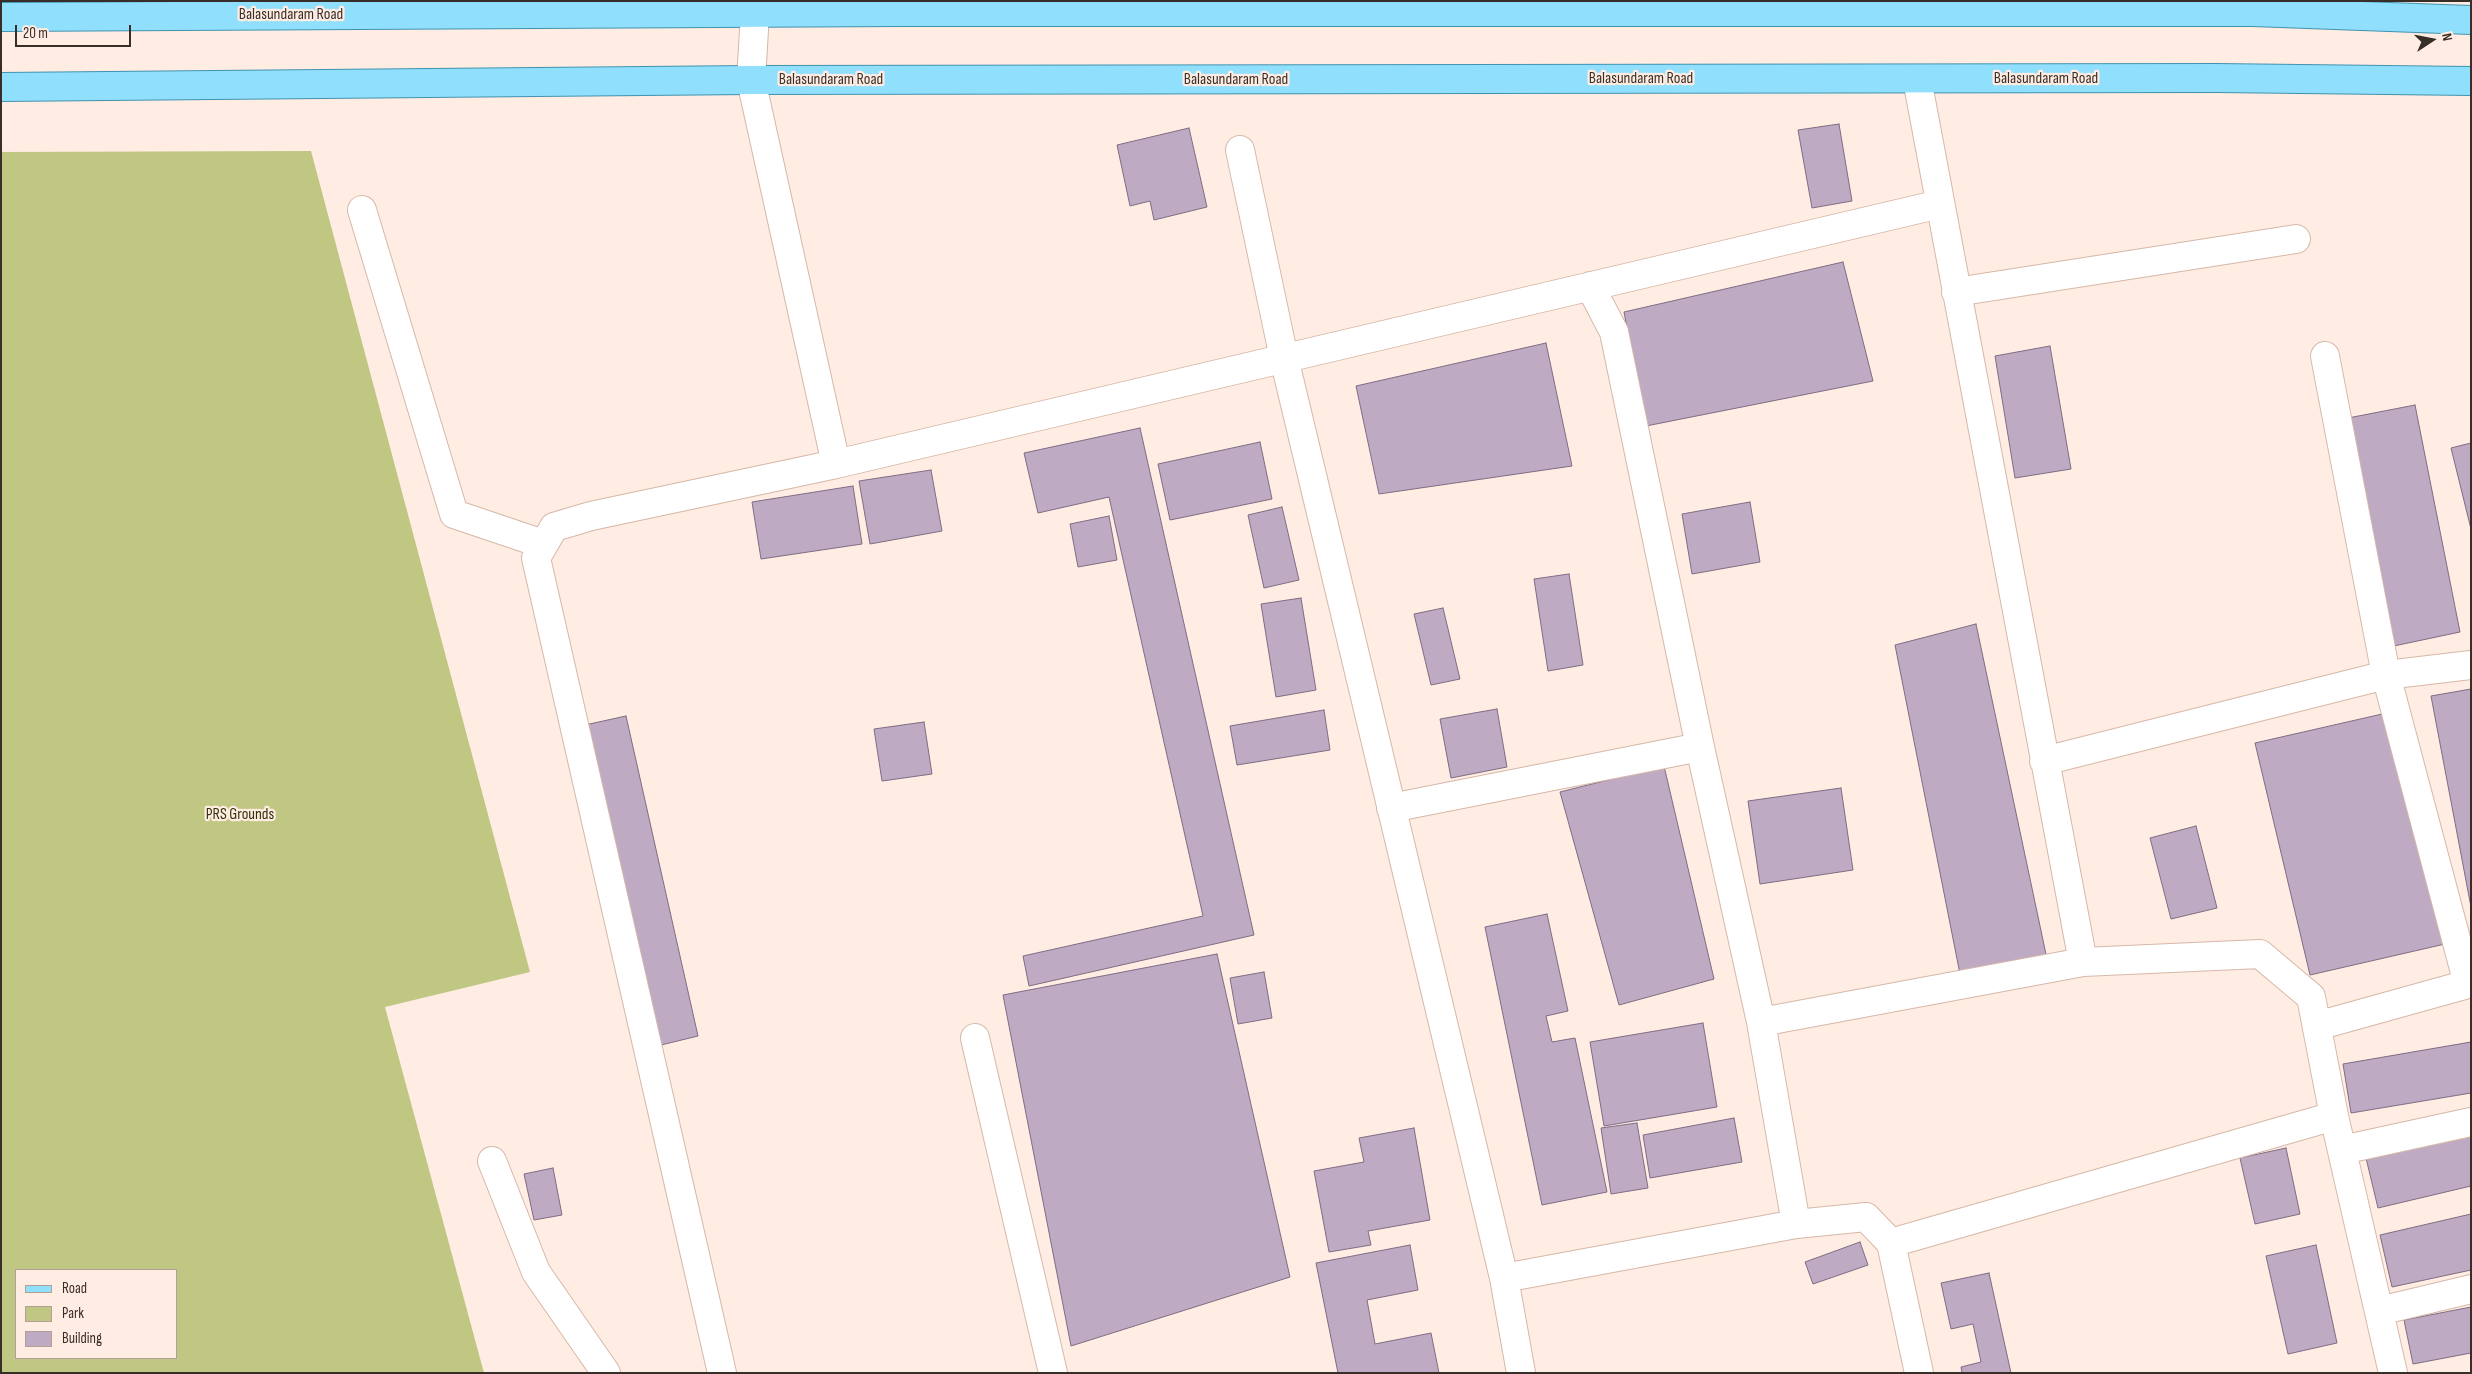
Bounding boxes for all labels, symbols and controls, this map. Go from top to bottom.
street label: Balasundaram Road [239,5,343,25]
scale bar [18,15,134,47]
north arrow [2407,15,2457,65]
text: 20 m [23,24,48,43]
text: N [2438,32,2456,42]
street label: Balasundaram Road [1589,69,1693,89]
street label: Balasundaram Road [1994,69,2098,89]
street label: Balasundaram Road [779,70,883,90]
street label: Balasundaram Road [1184,70,1288,90]
park label: PRS Grounds [206,805,274,825]
legend [15,1269,178,1359]
text: Road [62,1279,87,1298]
text: Park [62,1304,84,1323]
text: Building [62,1329,102,1348]

